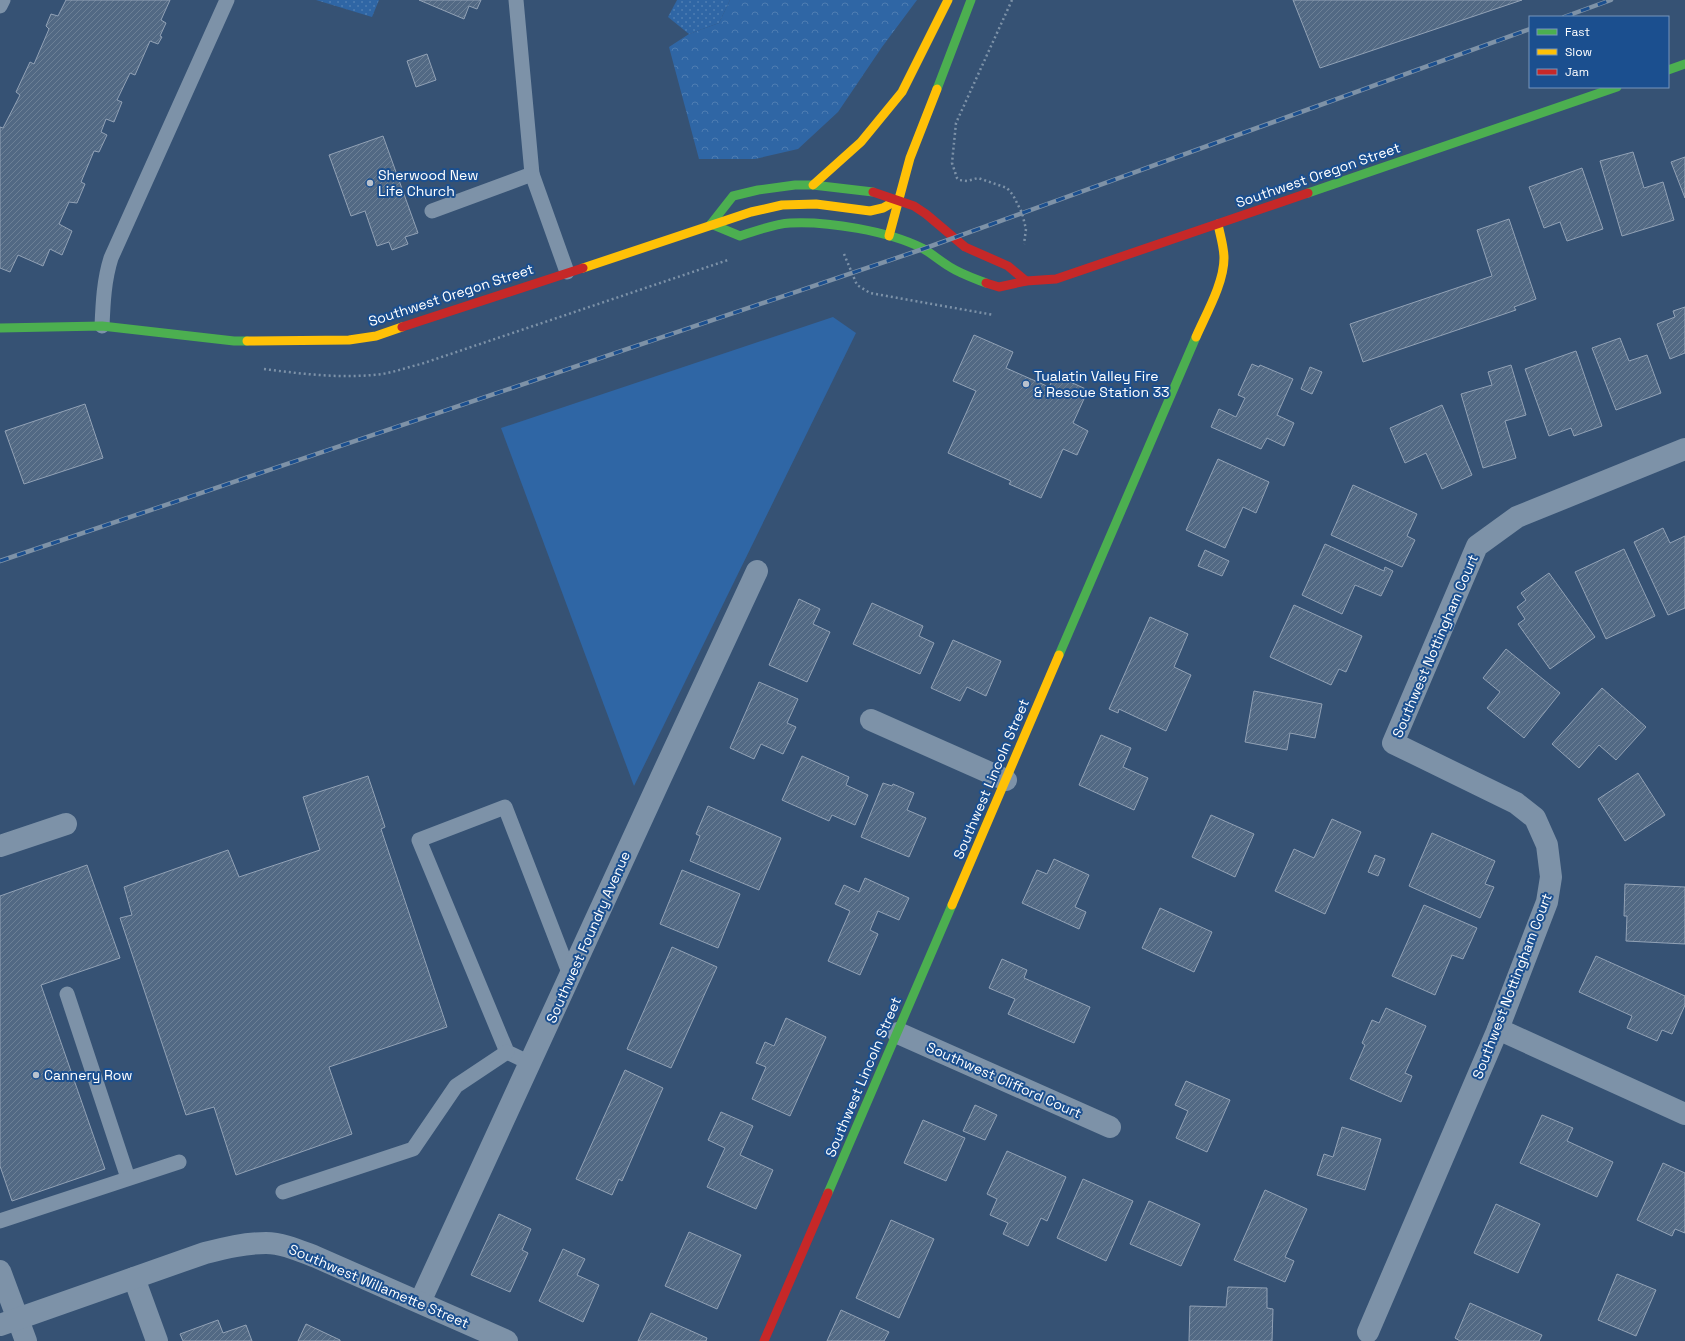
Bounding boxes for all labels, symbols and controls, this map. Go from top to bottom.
legend [1529,16,1669,88]
text: Fast [1565,24,1590,40]
text: Slow [1565,44,1592,60]
text: Jam [1565,64,1589,80]
street label: Southwest Oregon Street [1233,138,1403,212]
place label: Sherwood New Life Church [378,166,478,200]
marker: Sherwood New Life Church [365,178,375,188]
street label: Southwest Oregon Street [366,260,536,330]
place label: Tualatin Valley Fire & Rescue Station 33 [1034,367,1170,401]
marker: Tualatin Valley Fire & Rescue Station 33 [1021,379,1031,389]
street label: Southwest Nottingham Court [1388,552,1482,740]
street label: Southwest Lincoln Street [949,696,1033,862]
street label: Southwest Foundry Avenue [542,848,634,1026]
street label: Southwest Nottingham Court [1468,891,1556,1081]
street label: Southwest Lincoln Street [821,994,905,1160]
street label: Southwest Clifford Court [924,1038,1084,1122]
place label: Cannery Row [44,1066,133,1084]
marker: Cannery Row [31,1070,41,1080]
street label: Southwest Willamette Street [286,1240,472,1332]

